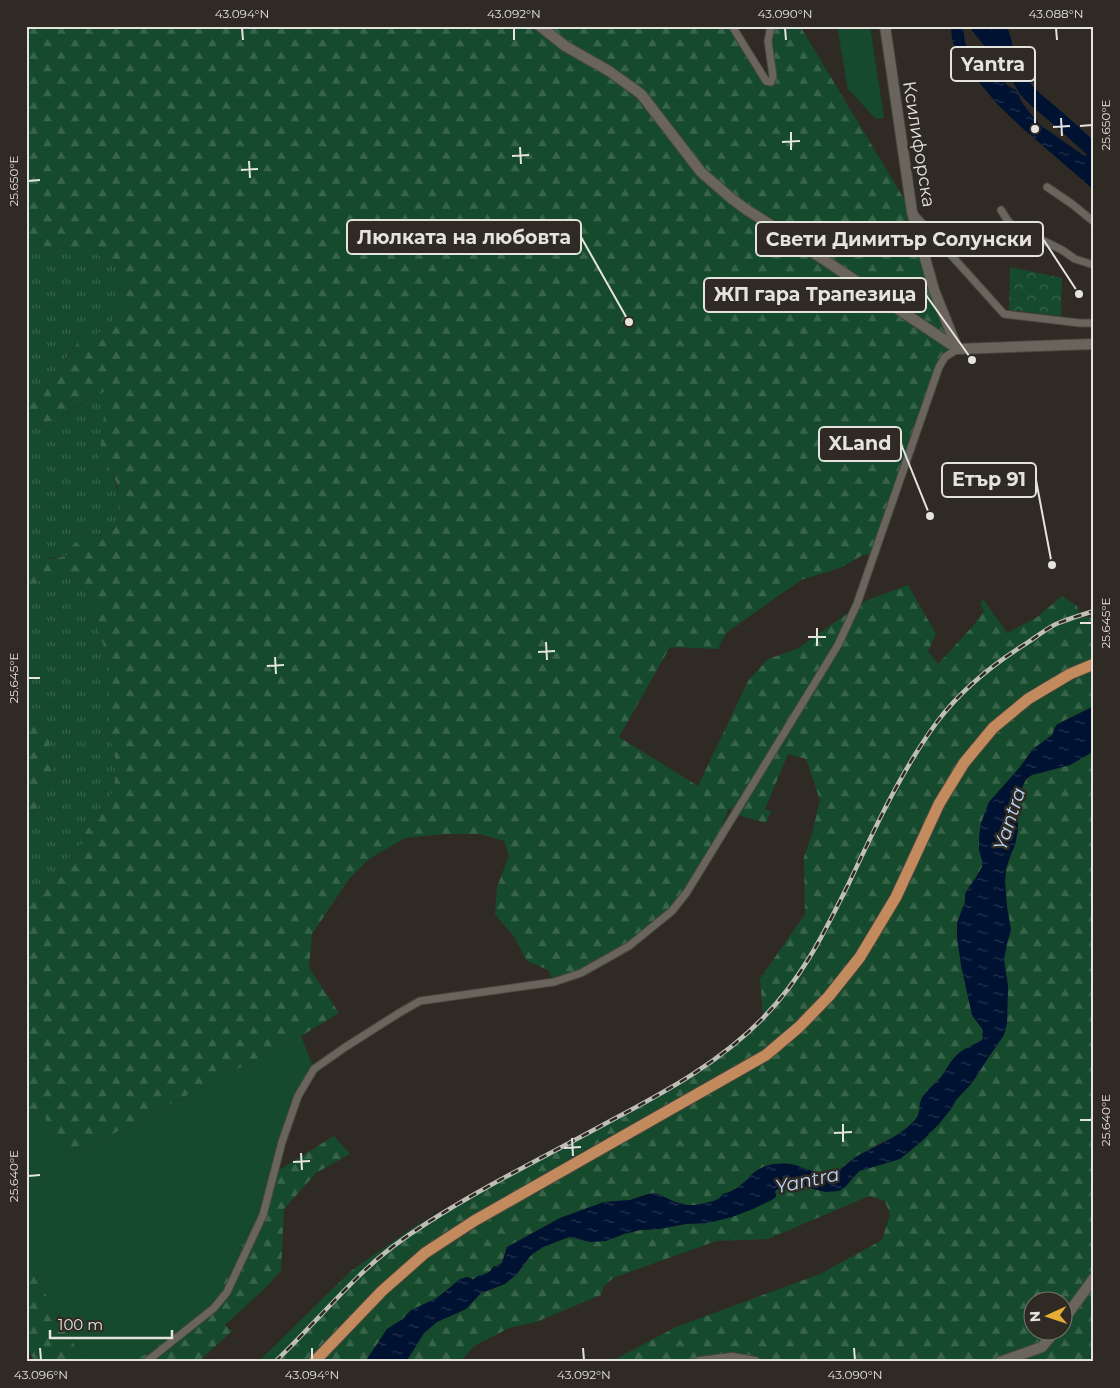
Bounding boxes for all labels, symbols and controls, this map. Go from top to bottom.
text: 43.094°N [215,6,269,21]
text: 43.092°N [487,6,541,21]
text: 43.090°N [758,6,812,21]
text: 43.088°N [1029,6,1083,21]
callout: Yantra [951,47,1035,81]
text: Yantra [960,53,1025,76]
street label: Ксилифорска [898,79,940,209]
text: 25.650°E [1098,99,1113,151]
text: 25.650°E [6,155,21,207]
callout: Люлката на любовта [347,220,581,254]
callout: Свети Димитър Солунски [756,222,1043,256]
text: Люлката на любовта [357,226,571,249]
text: Свети Димитър Солунски [766,228,1032,251]
callout: ЖП гара Трапезица [704,278,926,312]
text: ЖП гара Трапезица [714,283,916,306]
callout: XLand [819,427,901,461]
text: XLand [829,432,891,455]
callout: Етър 91 [942,463,1036,497]
text: Етър 91 [952,468,1026,491]
text: 25.645°E [1098,598,1113,648]
text: 25.645°E [6,653,21,703]
water label: Yantra [988,785,1030,854]
text: 25.640°E [1098,1094,1113,1146]
text: 25.640°E [6,1150,21,1202]
water label: Yantra [773,1162,841,1198]
north arrow [1022,1290,1072,1340]
scale bar [50,1308,172,1340]
text: N [1026,1311,1044,1323]
text: 100 m [58,1315,103,1334]
text: 43.096°N [14,1367,68,1382]
text: 43.094°N [285,1367,339,1382]
text: 43.092°N [557,1367,611,1382]
text: 43.090°N [828,1367,882,1382]

